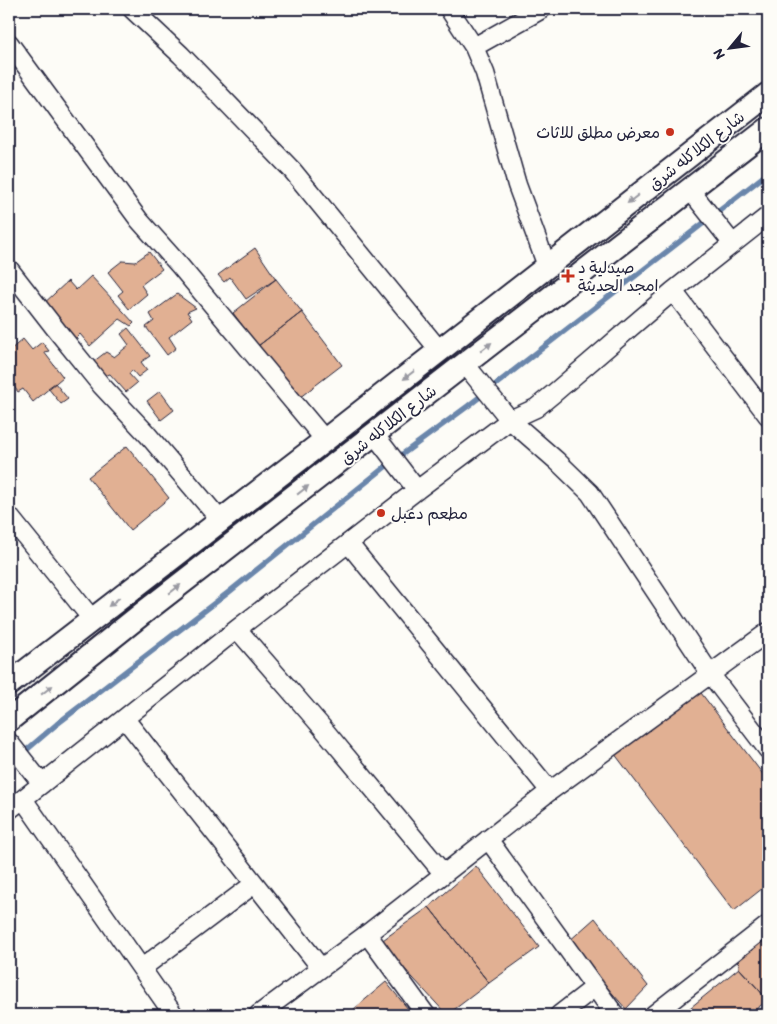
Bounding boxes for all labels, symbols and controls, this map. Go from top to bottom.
north arrow [704,22,754,72]
text: N [709,46,729,62]
street label: شارع الكلاكله شرق [644,107,749,195]
place label: معرض مطلق للاثاث [536,123,660,142]
marker: معرض مطلق للاثاث [664,126,676,138]
one-way arrow [626,194,640,204]
place label: صيدلية د امجد الحديثة [578,258,659,295]
marker: صيدلية د امجد الحديثة [562,270,574,282]
one-way arrow [480,341,493,352]
one-way arrow [402,370,416,380]
street label: شارع الكلاكله شرق [336,381,441,469]
one-way arrow [296,484,309,495]
place label: مطعم دعبل [391,504,468,526]
marker: مطعم دعبل [375,507,387,519]
one-way arrow [168,584,181,594]
one-way arrow [108,597,121,608]
one-way arrow [40,684,53,695]

